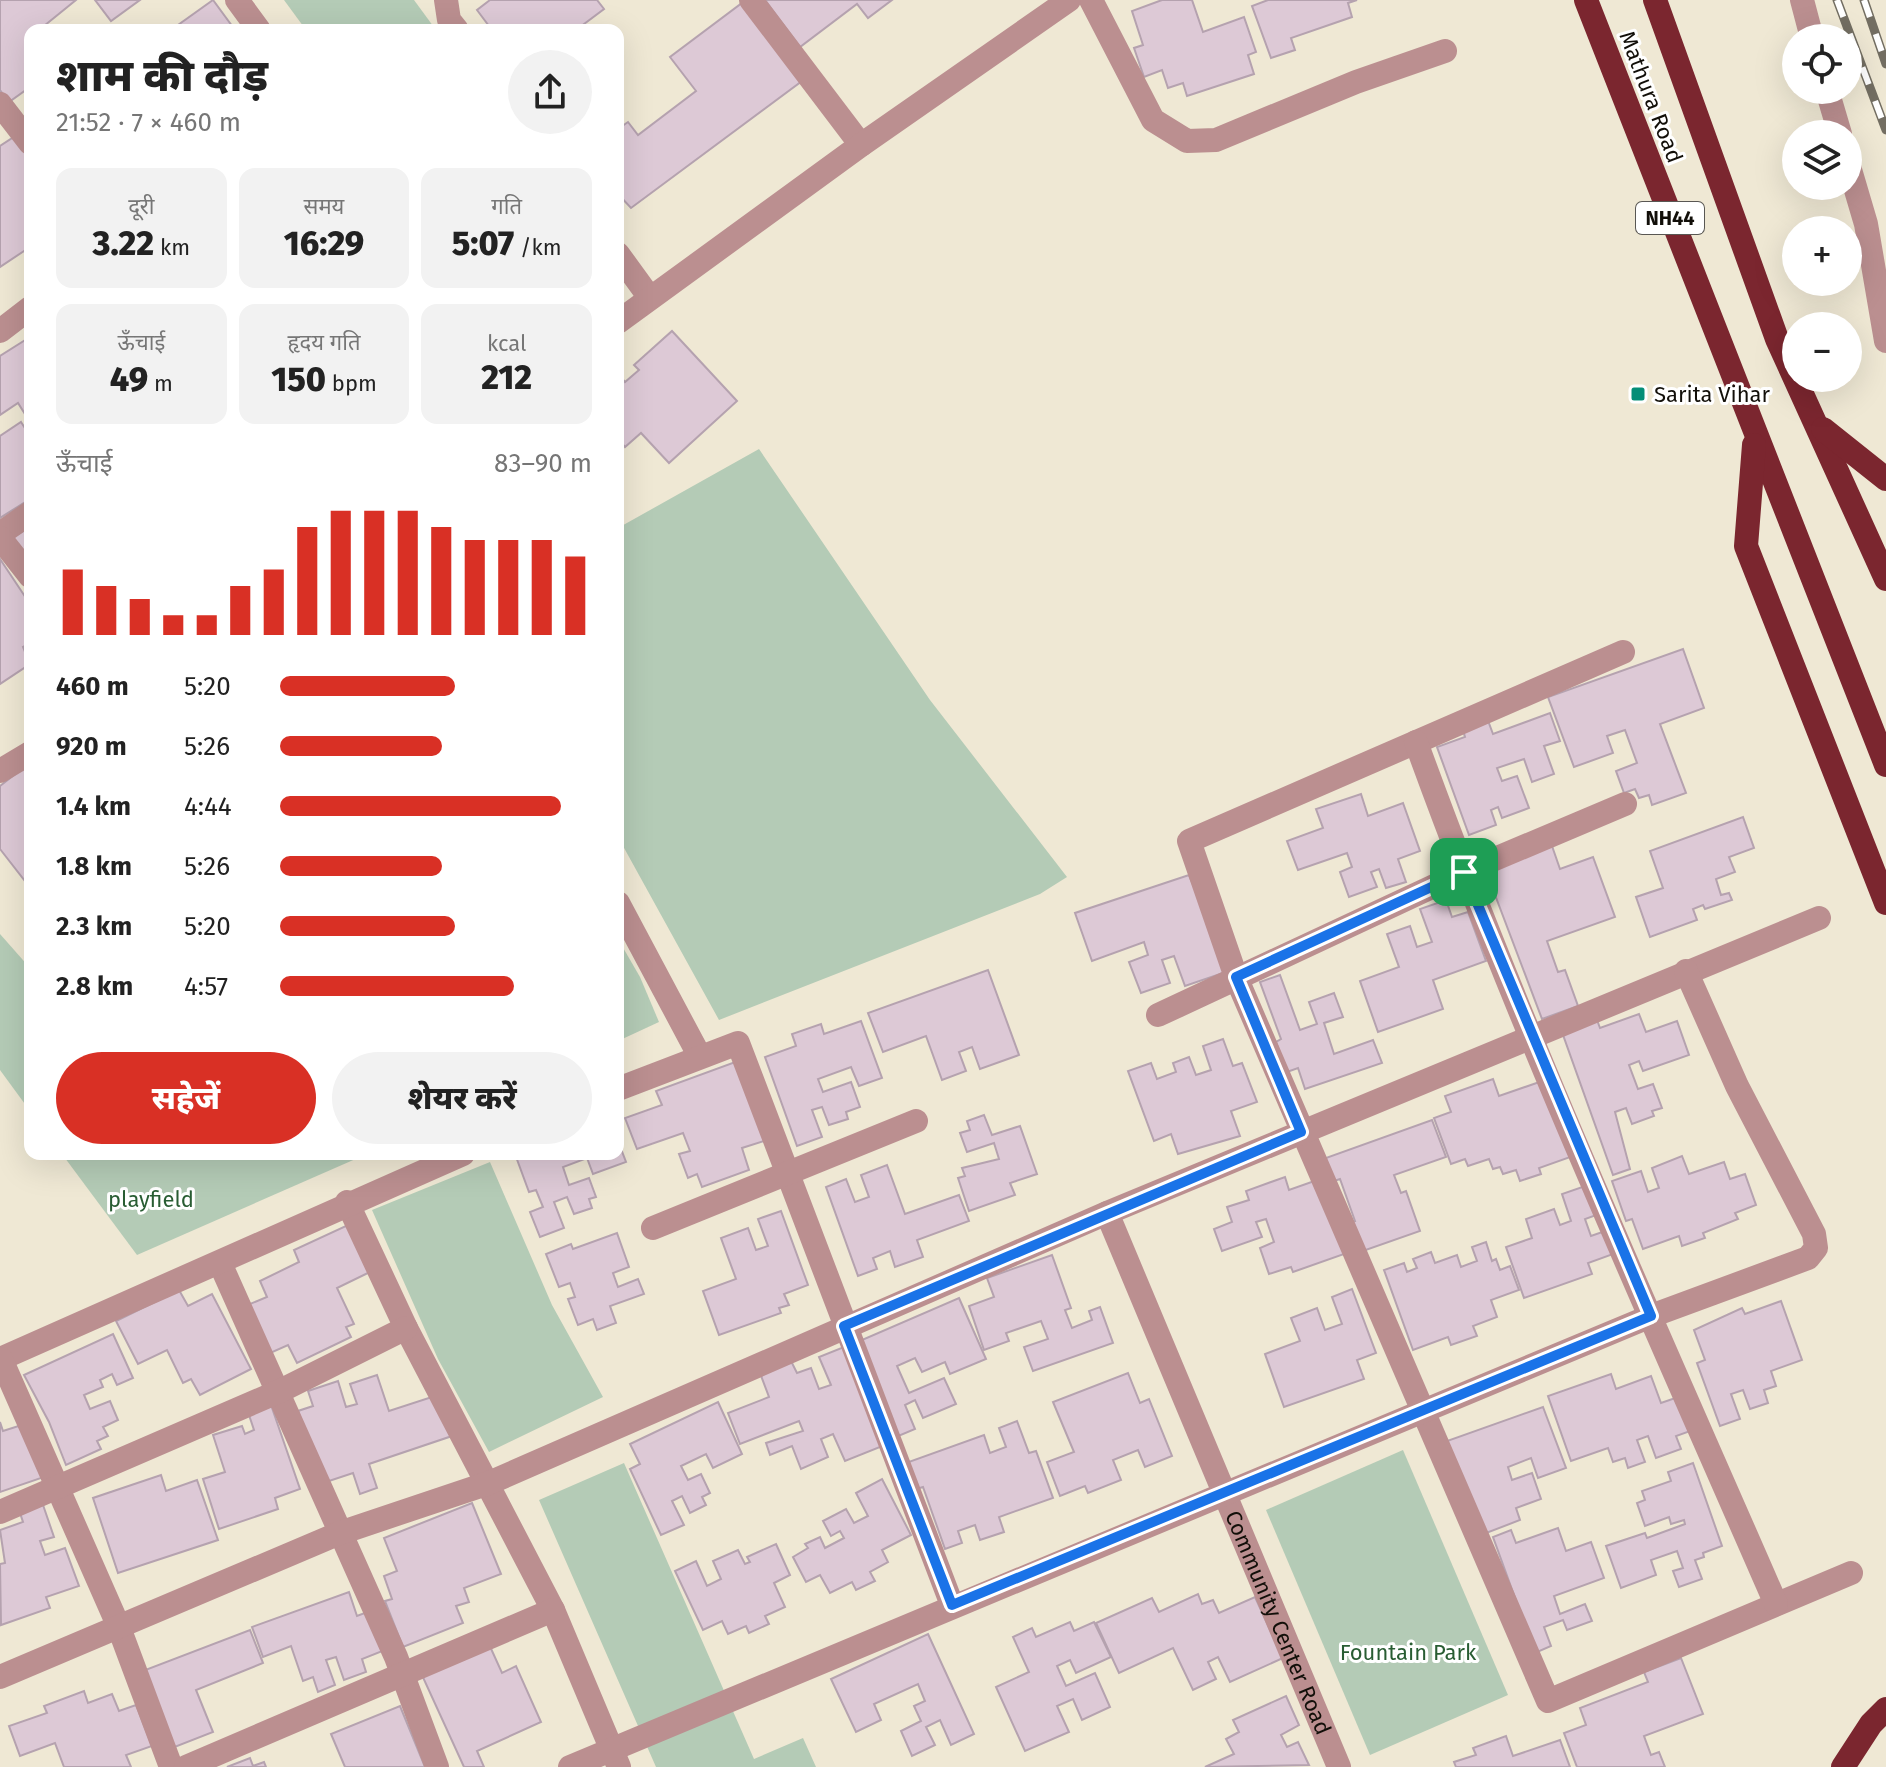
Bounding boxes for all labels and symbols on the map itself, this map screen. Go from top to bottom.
street label: Mathura Road [1613,27,1689,167]
road number: NH44 [1636,202,1704,234]
place label: Sarita Vihar [1654,381,1771,408]
marker: Sarita Vihar [1629,385,1647,403]
pin [1430,838,1498,906]
park label: playfield [108,1186,194,1213]
street label: Community Center Road [1220,1506,1337,1739]
park label: Fountain Park [1340,1639,1477,1666]

